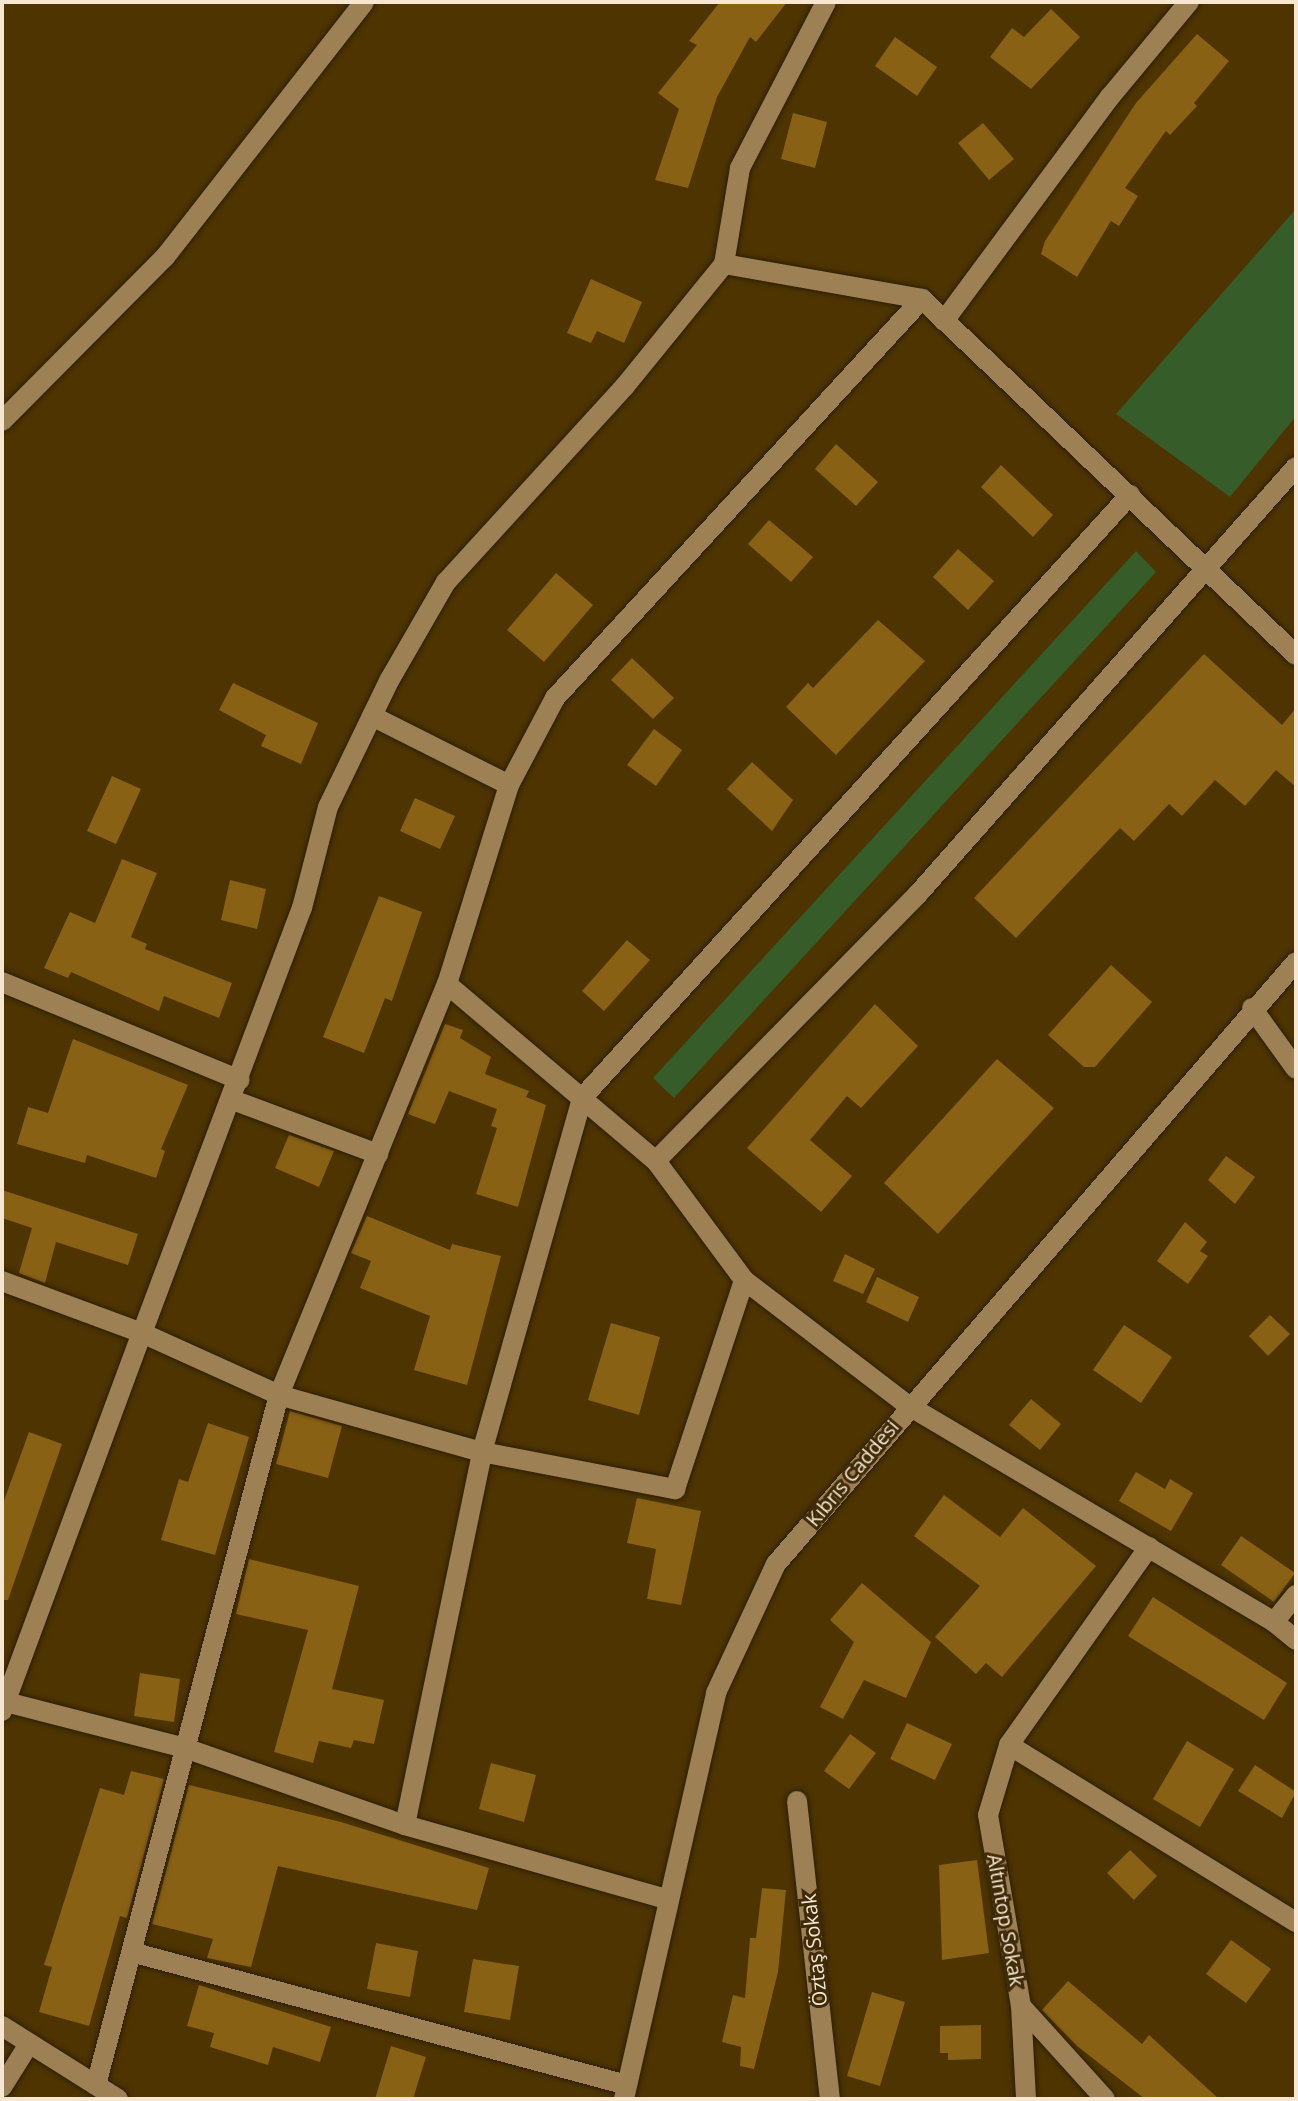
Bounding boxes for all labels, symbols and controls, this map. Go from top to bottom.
street label: Kıbrıs Caddesi [801,1415,903,1531]
street label: Altıntop Sokak [983,1852,1029,1988]
street label: Öztaş Sokak [796,1893,832,2007]

